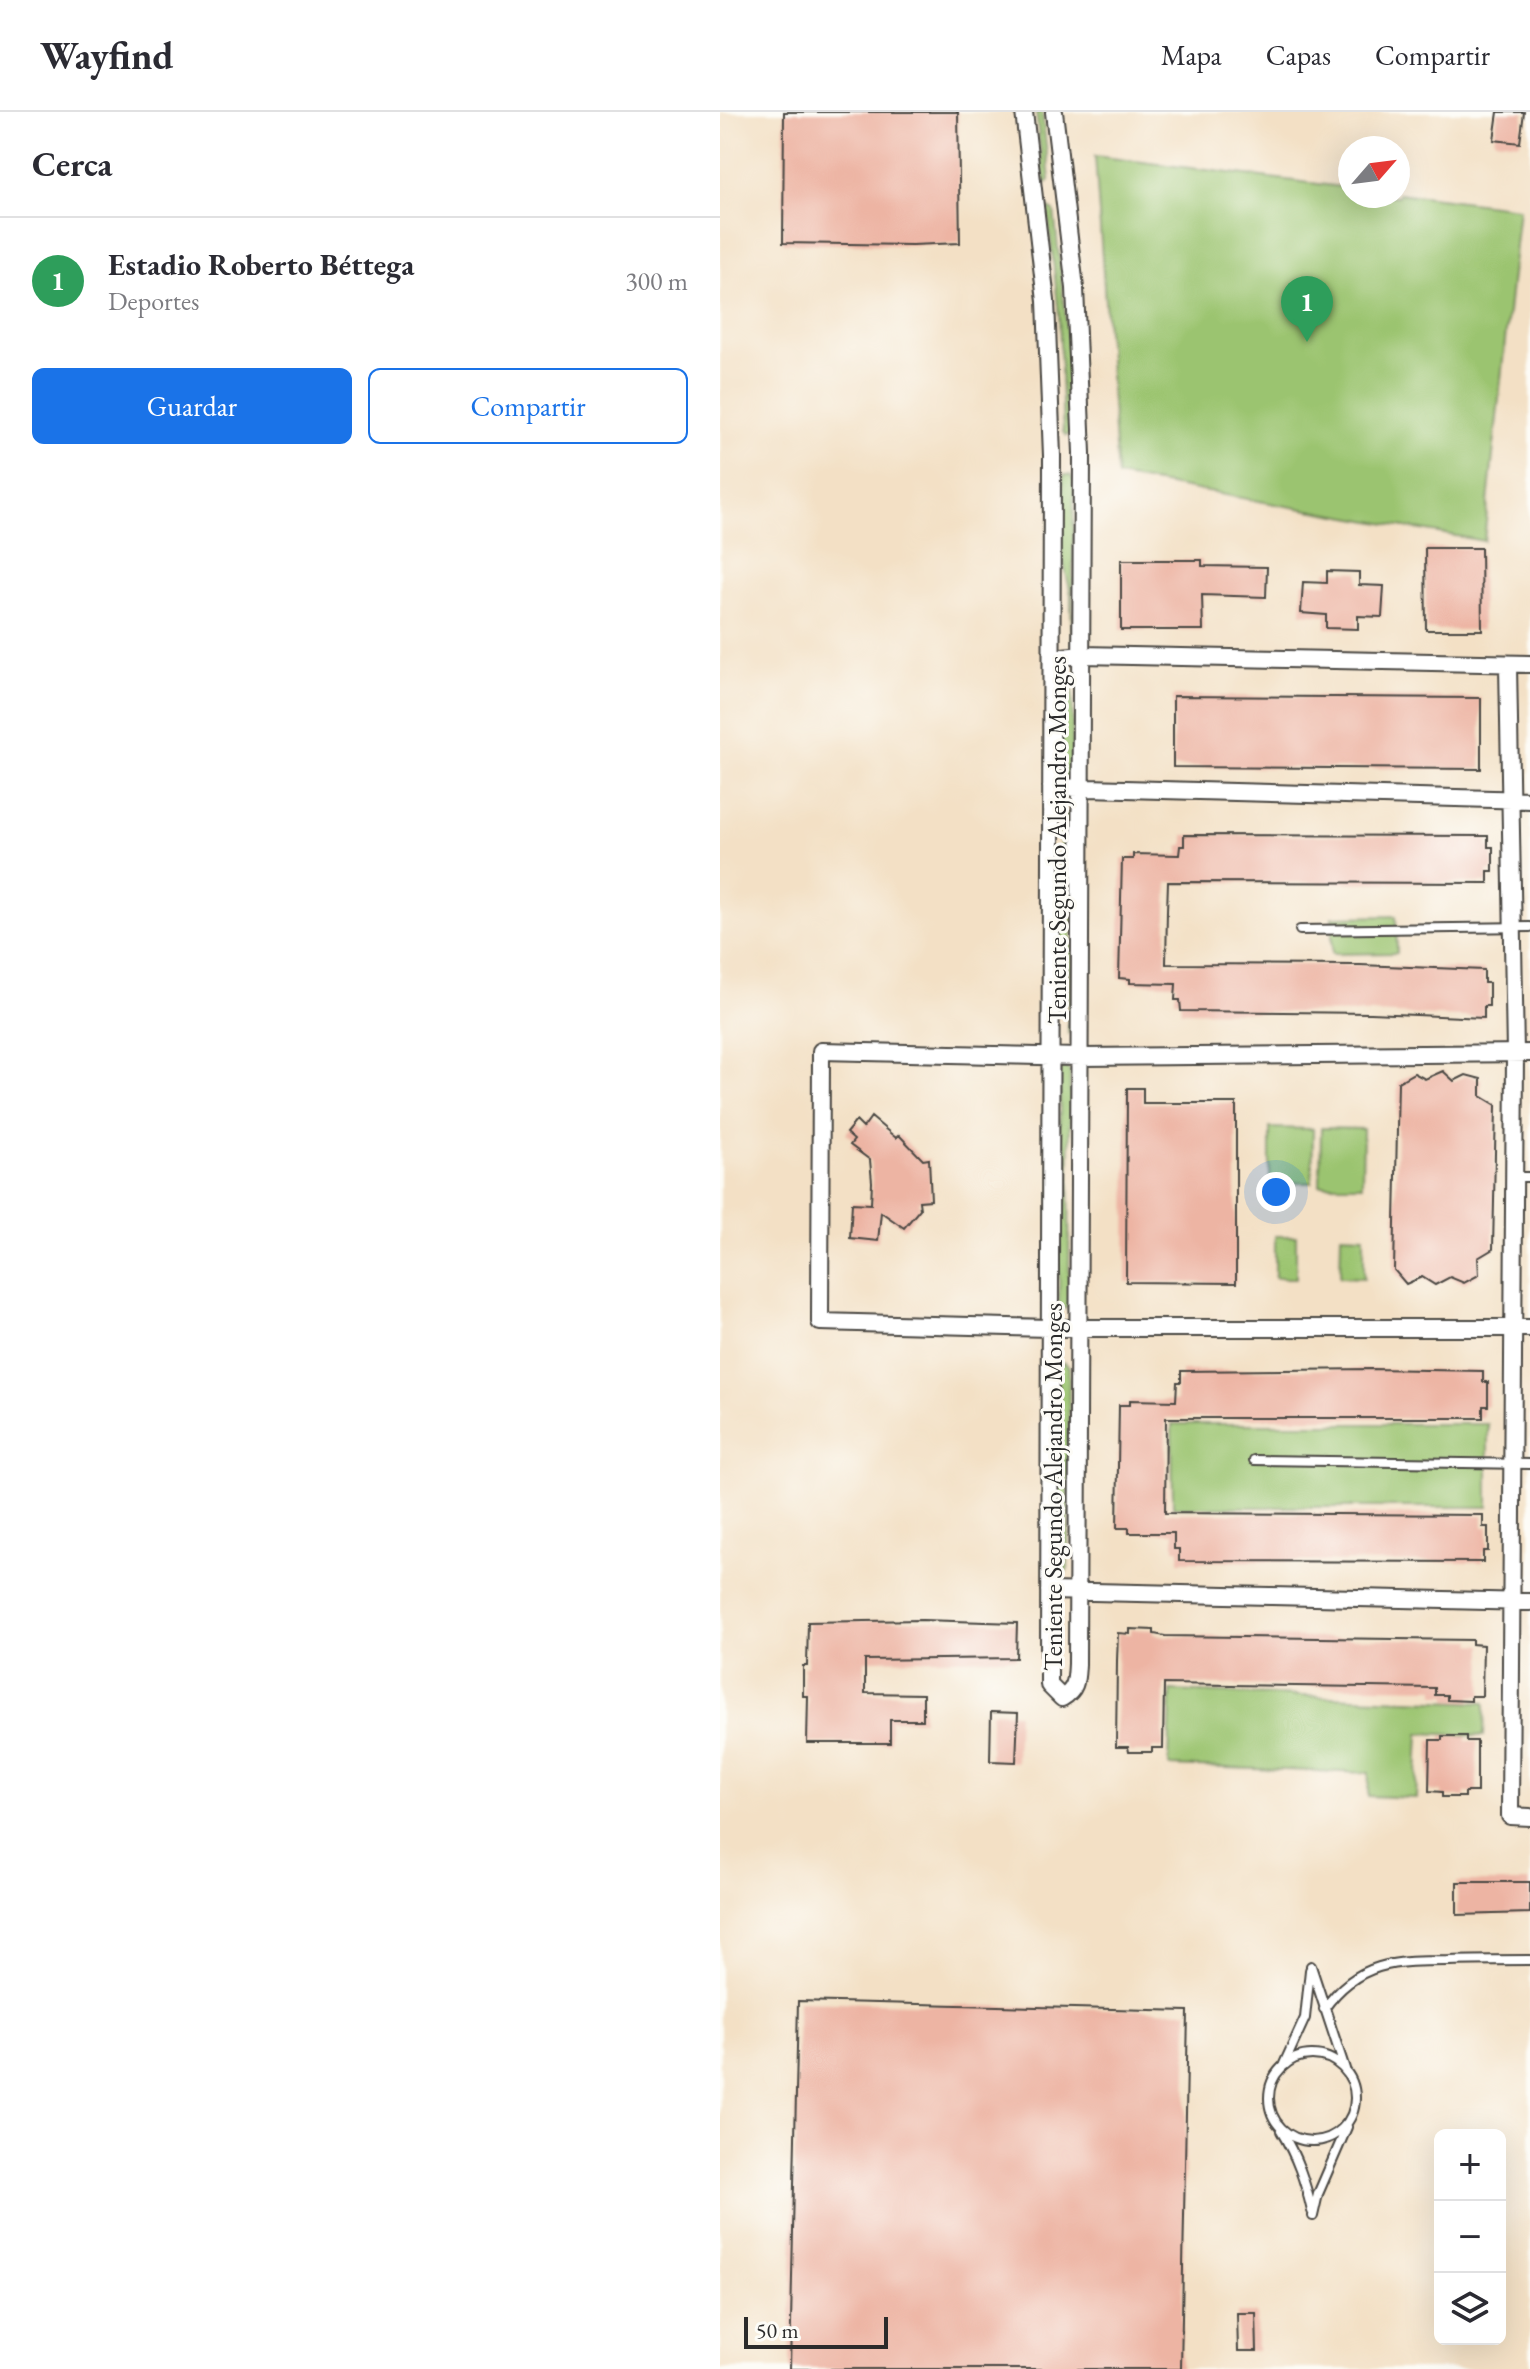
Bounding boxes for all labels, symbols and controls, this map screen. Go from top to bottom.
text: Wayfind [40,31,174,80]
text: Mapa [1161,37,1222,73]
text: Capas [1266,37,1331,73]
text: Compartir [1375,37,1490,73]
north arrow [1338,136,1410,208]
text: Cerca [32,142,112,186]
text: Estadio Roberto Béttega [108,245,414,284]
text: 1 [51,264,65,298]
text: 300 m [625,264,688,298]
pin: 1 [1281,276,1333,342]
text: Deportes [108,284,200,318]
button: Guardar [32,368,352,444]
button: Compartir [368,368,688,444]
street label: Teniente Segundo Alejandro Monges [1040,656,1074,1024]
your location [1256,1172,1296,1212]
street label: Teniente Segundo Alejandro Monges [1036,1303,1070,1671]
map controls [1434,2129,1506,2345]
button: + [1434,2129,1506,2201]
button: − [1434,2201,1506,2273]
button: layers [1434,2273,1506,2345]
scale bar [744,2313,888,2349]
text: 50 m [756,2316,799,2345]

